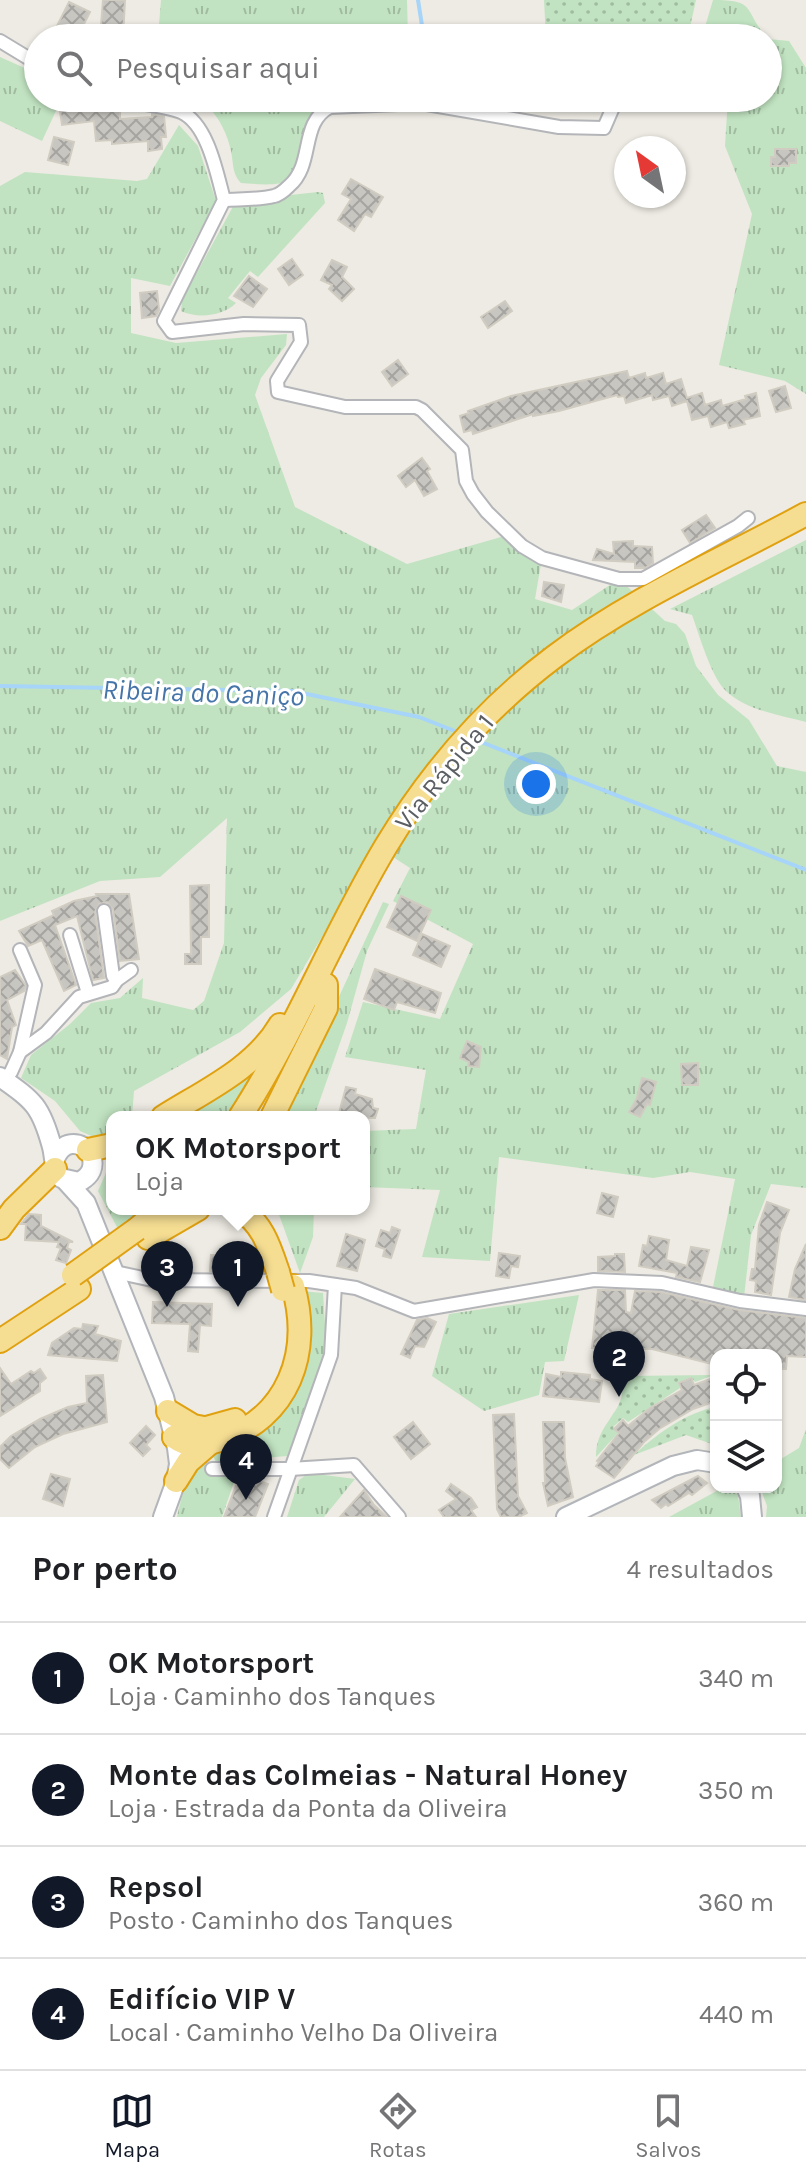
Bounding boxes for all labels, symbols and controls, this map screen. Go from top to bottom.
search box [24,24,782,112]
icon: search [52,46,96,90]
text: Pesquisar aqui [116,50,320,86]
north arrow [614,136,686,208]
water label: Ribeira do Caniço [102,672,305,713]
street label: Via Rápida 1 [388,708,501,837]
your location [516,764,556,804]
popup [106,1111,370,1215]
text: OK Motorsport [135,1130,341,1166]
text: Loja [135,1166,184,1197]
pin: 3 [141,1241,193,1307]
pin: 1 [212,1241,264,1307]
pin: 2 [593,1331,645,1397]
map controls [710,1349,782,1493]
button: locate [710,1349,782,1421]
button: layers [710,1421,782,1493]
pin: 4 [220,1434,272,1500]
text: Por perto [32,1549,178,1589]
text: 4 resultados [627,1554,774,1585]
text: OK Motorsport [108,1645,314,1681]
text: 1 [53,1663,63,1694]
text: 340 m [698,1663,774,1694]
text: Loja · Caminho dos Tanques [108,1681,436,1712]
text: Monte das Colmeias - Natural Honey [108,1757,627,1793]
text: 2 [50,1775,66,1806]
text: 350 m [698,1775,774,1806]
text: Loja · Estrada da Ponta da Oliveira [108,1793,508,1824]
text: Repsol [108,1869,203,1905]
text: 3 [50,1887,66,1918]
text: 360 m [698,1887,774,1918]
text: Posto · Caminho dos Tanques [108,1905,454,1936]
text: Edifício VIP V [108,1981,295,2017]
text: 4 [50,1999,66,2030]
text: 440 m [699,1999,774,2030]
text: Local · Caminho Velho Da Oliveira [108,2017,498,2048]
tab: Mapa [104,2089,160,2163]
tab: Rotas [369,2089,426,2163]
tab: Salvos [635,2089,702,2163]

